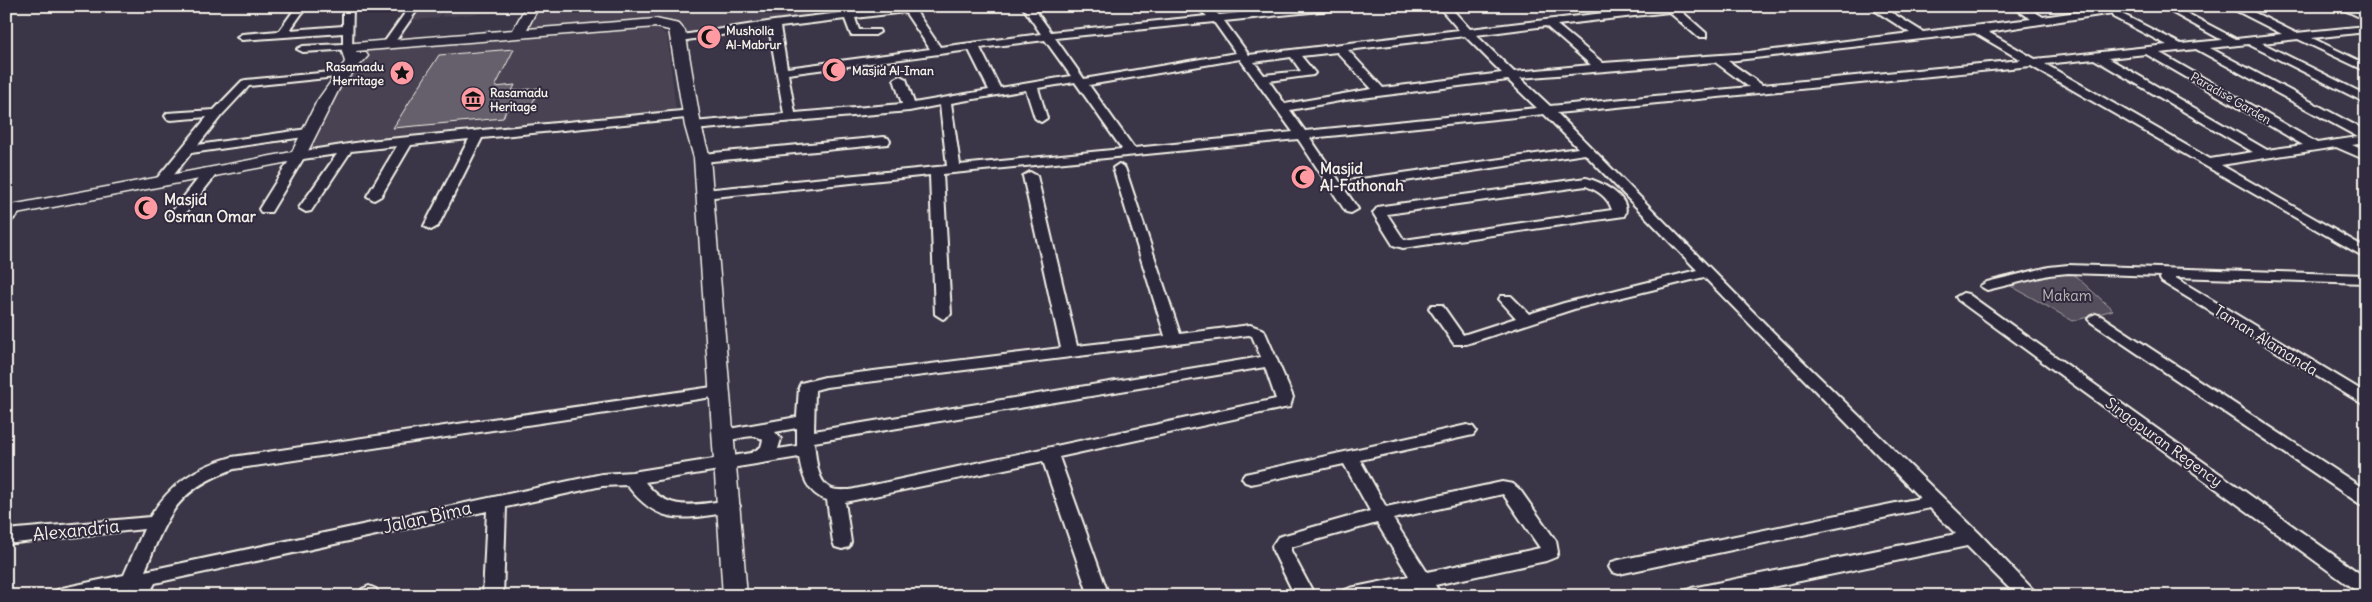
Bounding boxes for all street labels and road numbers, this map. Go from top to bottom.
street label: Paradise Garden [2188,69,2274,127]
street label: Taman Alamanda [2211,300,2322,380]
street label: Singopuran Regency [2102,393,2226,491]
street label: Jalan Bima [380,496,474,538]
street label: Alexandria [32,514,120,546]

